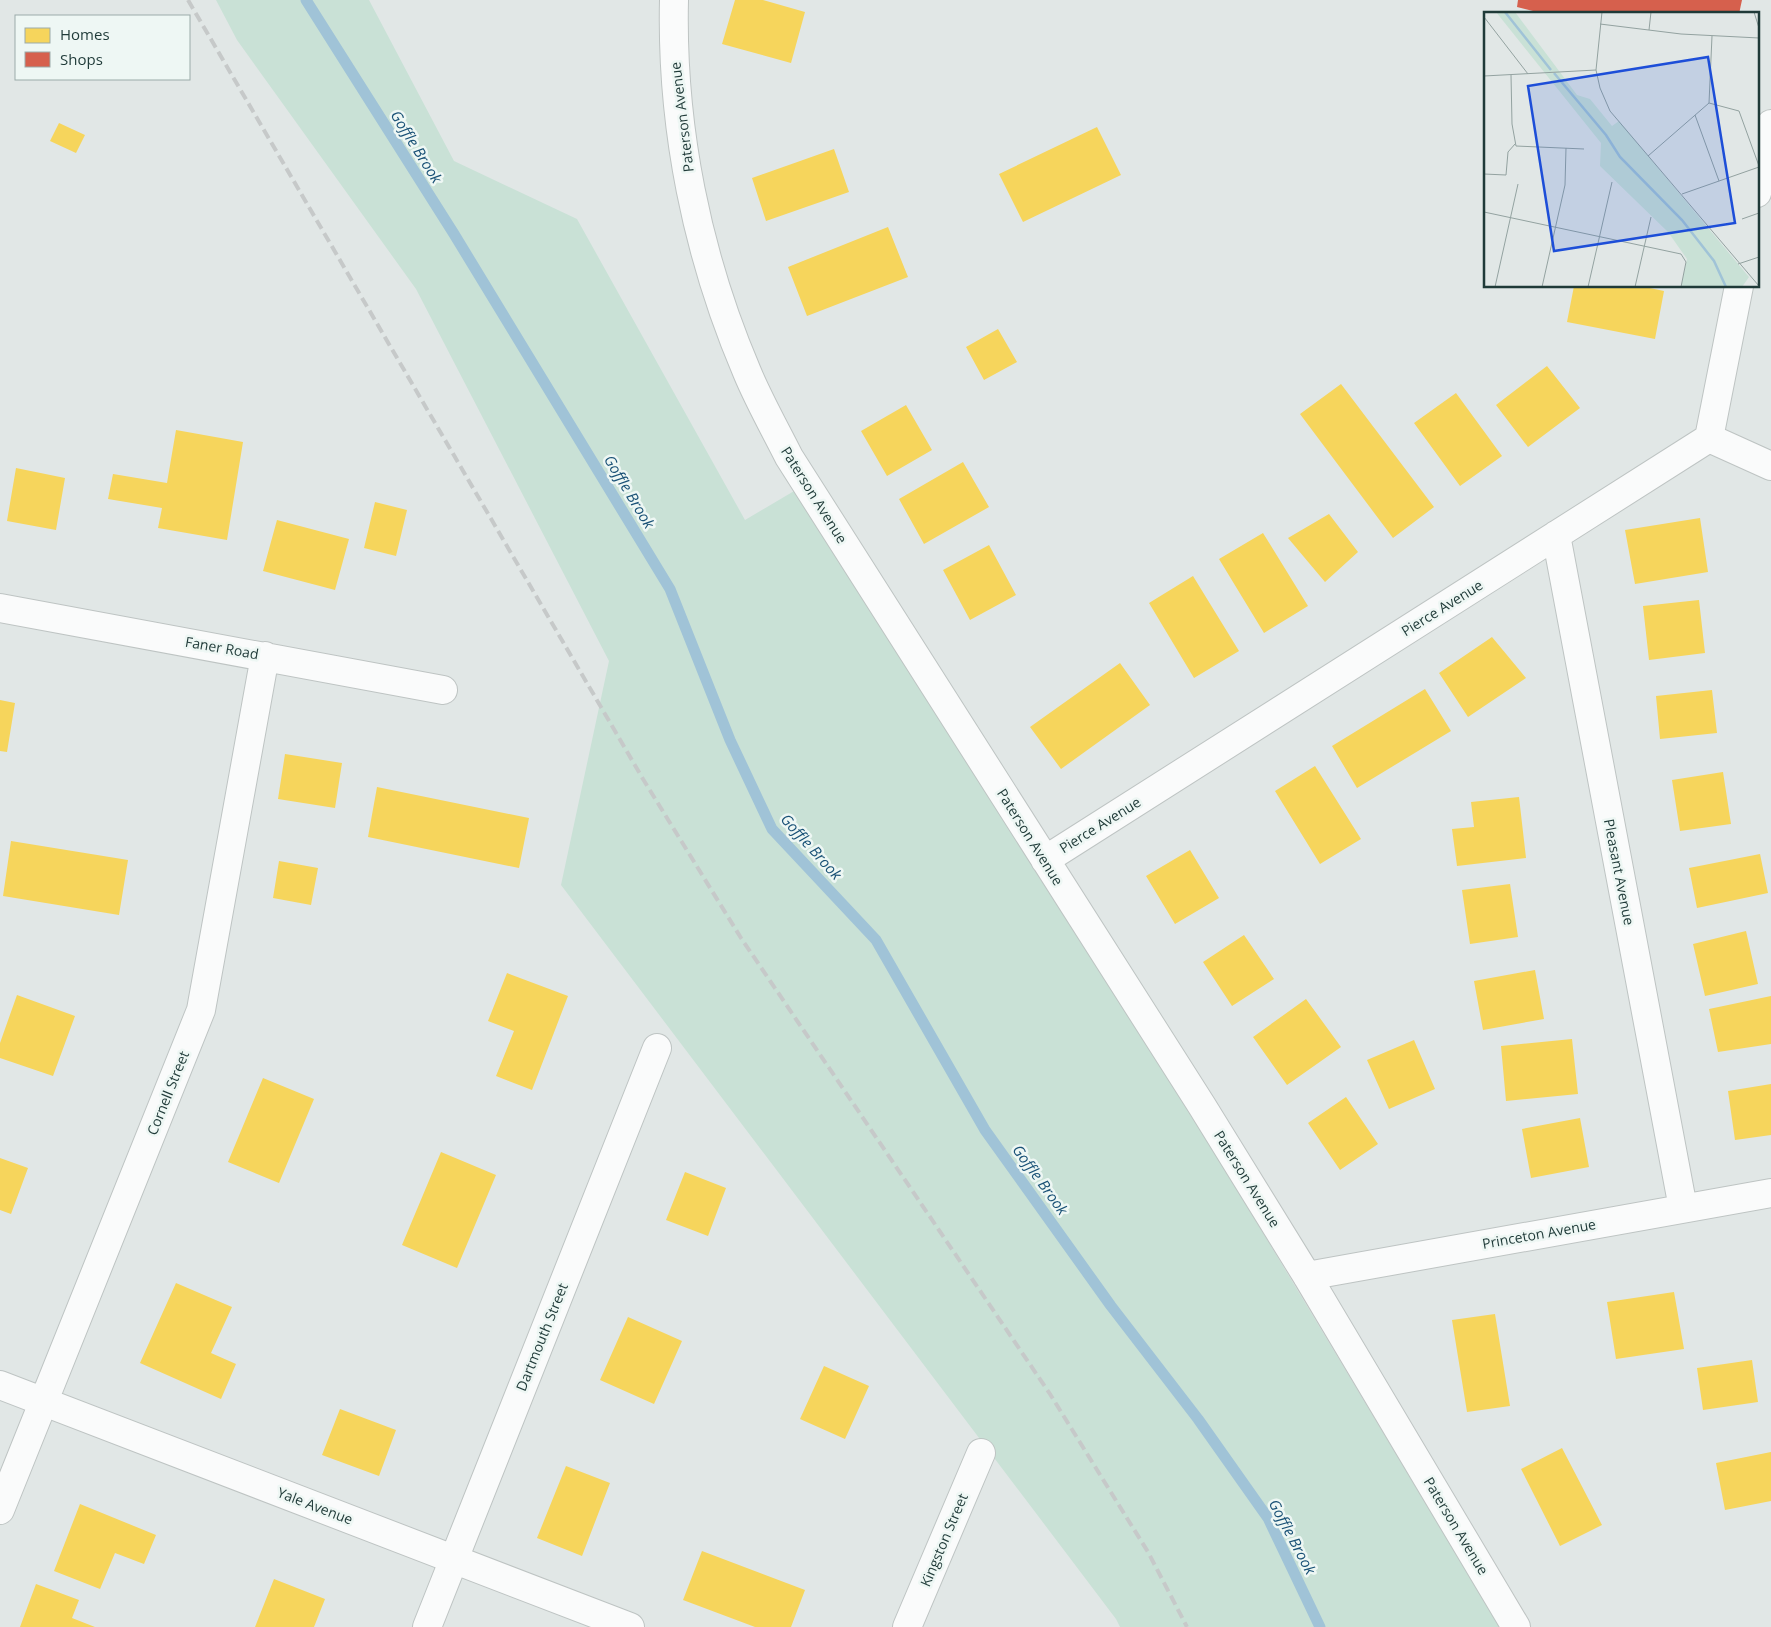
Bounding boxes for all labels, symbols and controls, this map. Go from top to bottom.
inset map [1484,12,1758,288]
legend [15,15,190,80]
text: Homes [60,24,110,44]
text: Shops [60,49,103,69]
street label: Paterson Avenue [665,61,698,173]
water label: Goffle Brook [387,106,447,187]
street label: Paterson Avenue [777,443,852,547]
water label: Goffle Brook [600,451,660,532]
street label: Pierce Avenue [1397,575,1486,640]
street label: Faner Road [184,632,260,663]
street label: Paterson Avenue [993,785,1068,889]
street label: Pierce Avenue [1055,792,1144,857]
water label: Goffle Brook [777,809,847,884]
street label: Pleasant Avenue [1600,817,1639,927]
street label: Cornell Street [142,1048,193,1138]
street label: Paterson Avenue [1210,1127,1285,1231]
water label: Goffle Brook [1009,1140,1073,1219]
street label: Princeton Avenue [1481,1214,1597,1253]
street label: Dartmouth Street [511,1280,572,1394]
street label: Paterson Avenue [1420,1473,1493,1578]
street label: Yale Avenue [275,1482,356,1529]
street label: Kingston Street [915,1490,972,1589]
water label: Goffle Brook [1265,1495,1321,1578]

